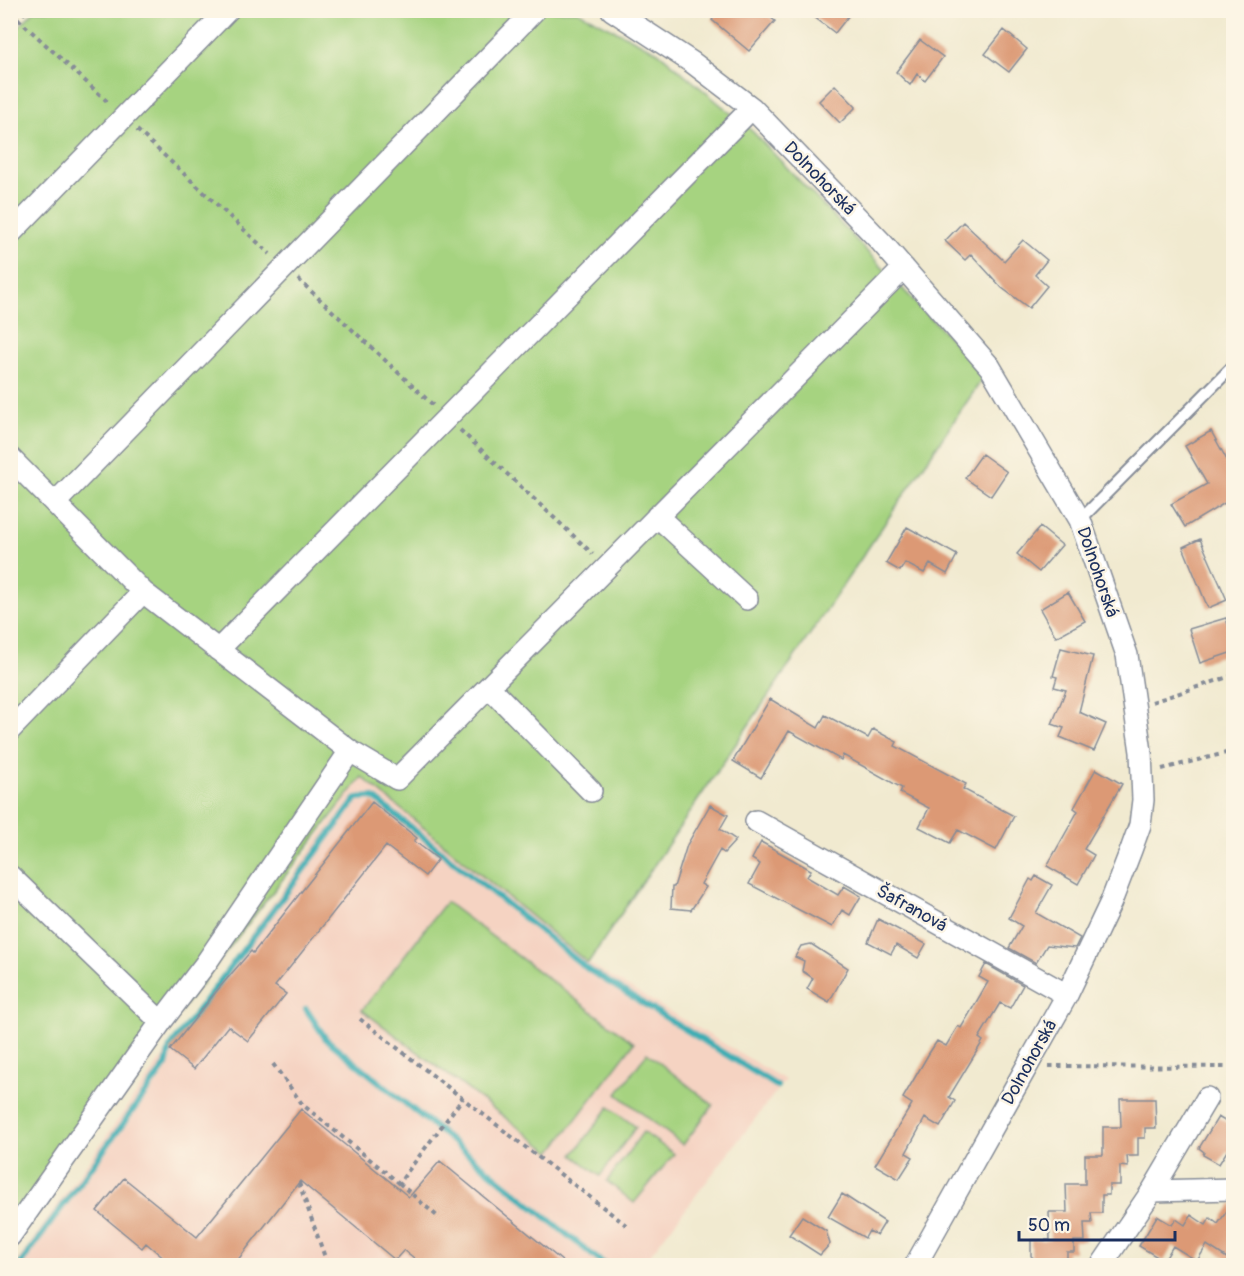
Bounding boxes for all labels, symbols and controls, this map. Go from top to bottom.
street label: Dolnohorská [779,137,861,220]
street label: Dolnohorská [1071,524,1124,620]
street label: Šafranová [872,879,952,937]
street label: Dolnohorská [997,1016,1062,1109]
scale bar [1019,1204,1175,1242]
text: 50 m [1028,1214,1070,1237]

